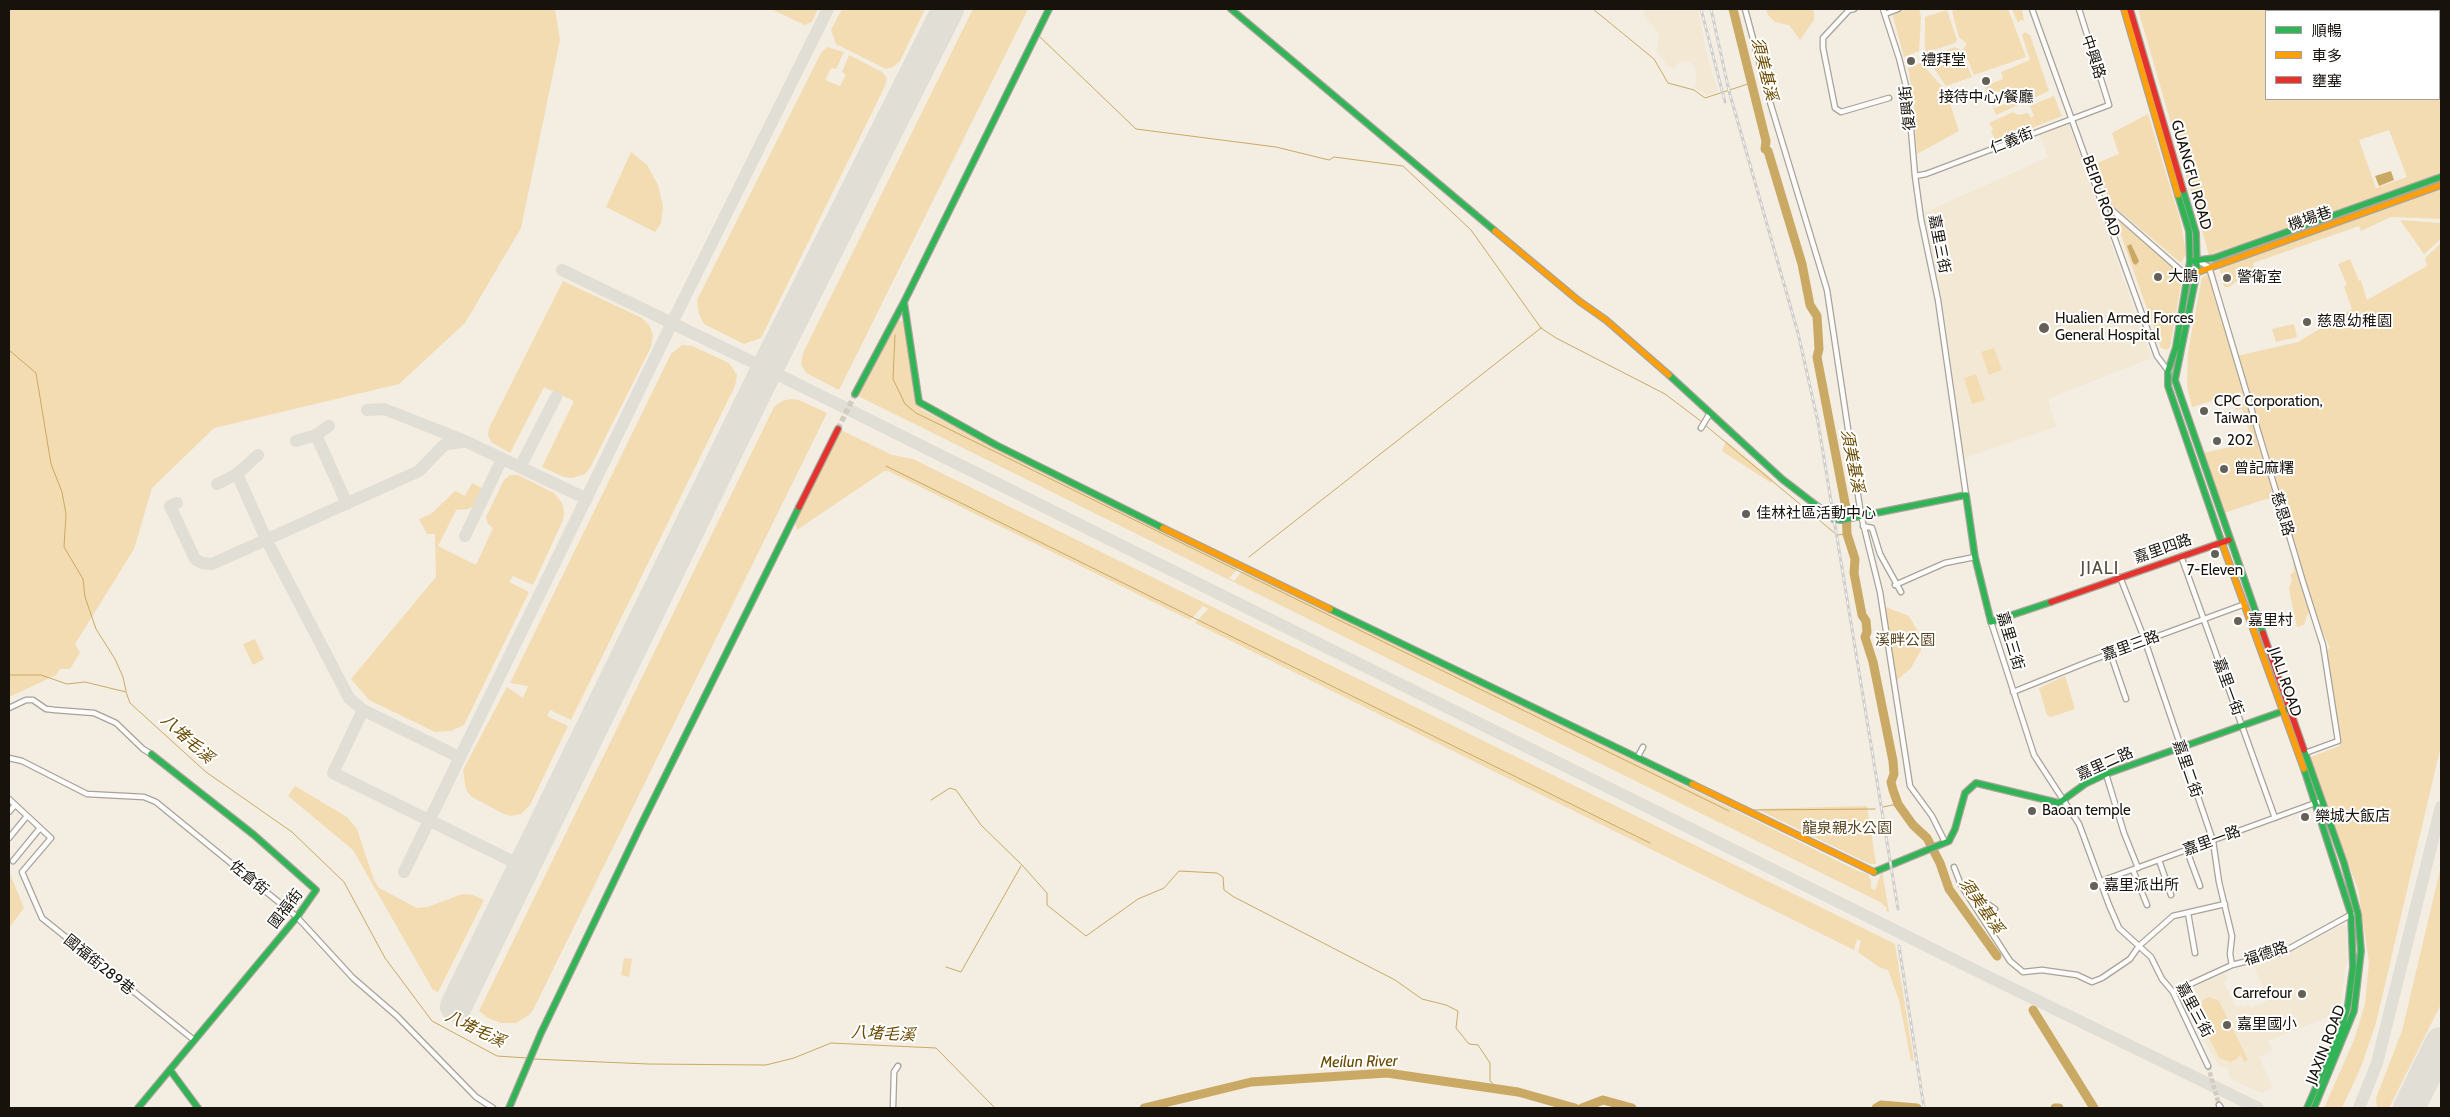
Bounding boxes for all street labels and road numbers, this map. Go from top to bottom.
street label: 中興路 [2077,33,2109,81]
street label: 復興街 [1897,85,1919,131]
street label: GUANGFU ROAD [2167,118,2215,232]
street label: 仁義街 [1988,124,2036,158]
street label: BEIPU ROAD [2078,153,2124,239]
street label: 機場巷 [2286,203,2334,235]
street label: 嘉里三街 [1924,213,1954,275]
street label: 慈恩路 [2267,490,2297,538]
street label: 嘉里四路 [2132,531,2194,567]
street label: 嘉里三街 [1993,610,2027,672]
street label: 嘉里三路 [2100,627,2162,665]
street label: JIALI ROAD [2265,645,2305,719]
street label: 嘉里一街 [2209,656,2247,718]
street label: 嘉里二街 [2169,738,2205,800]
street label: 嘉里二路 [2074,744,2136,784]
street label: 嘉里一路 [2181,822,2243,860]
street label: 佐倉街 [226,857,272,899]
street label: 國福街 [265,886,307,932]
street label: 國福街289巷 [60,931,138,999]
street label: 福德路 [2242,938,2290,970]
street label: 嘉里三街 [2172,979,2216,1041]
street label: JIAXIN ROAD [2303,1003,2349,1087]

